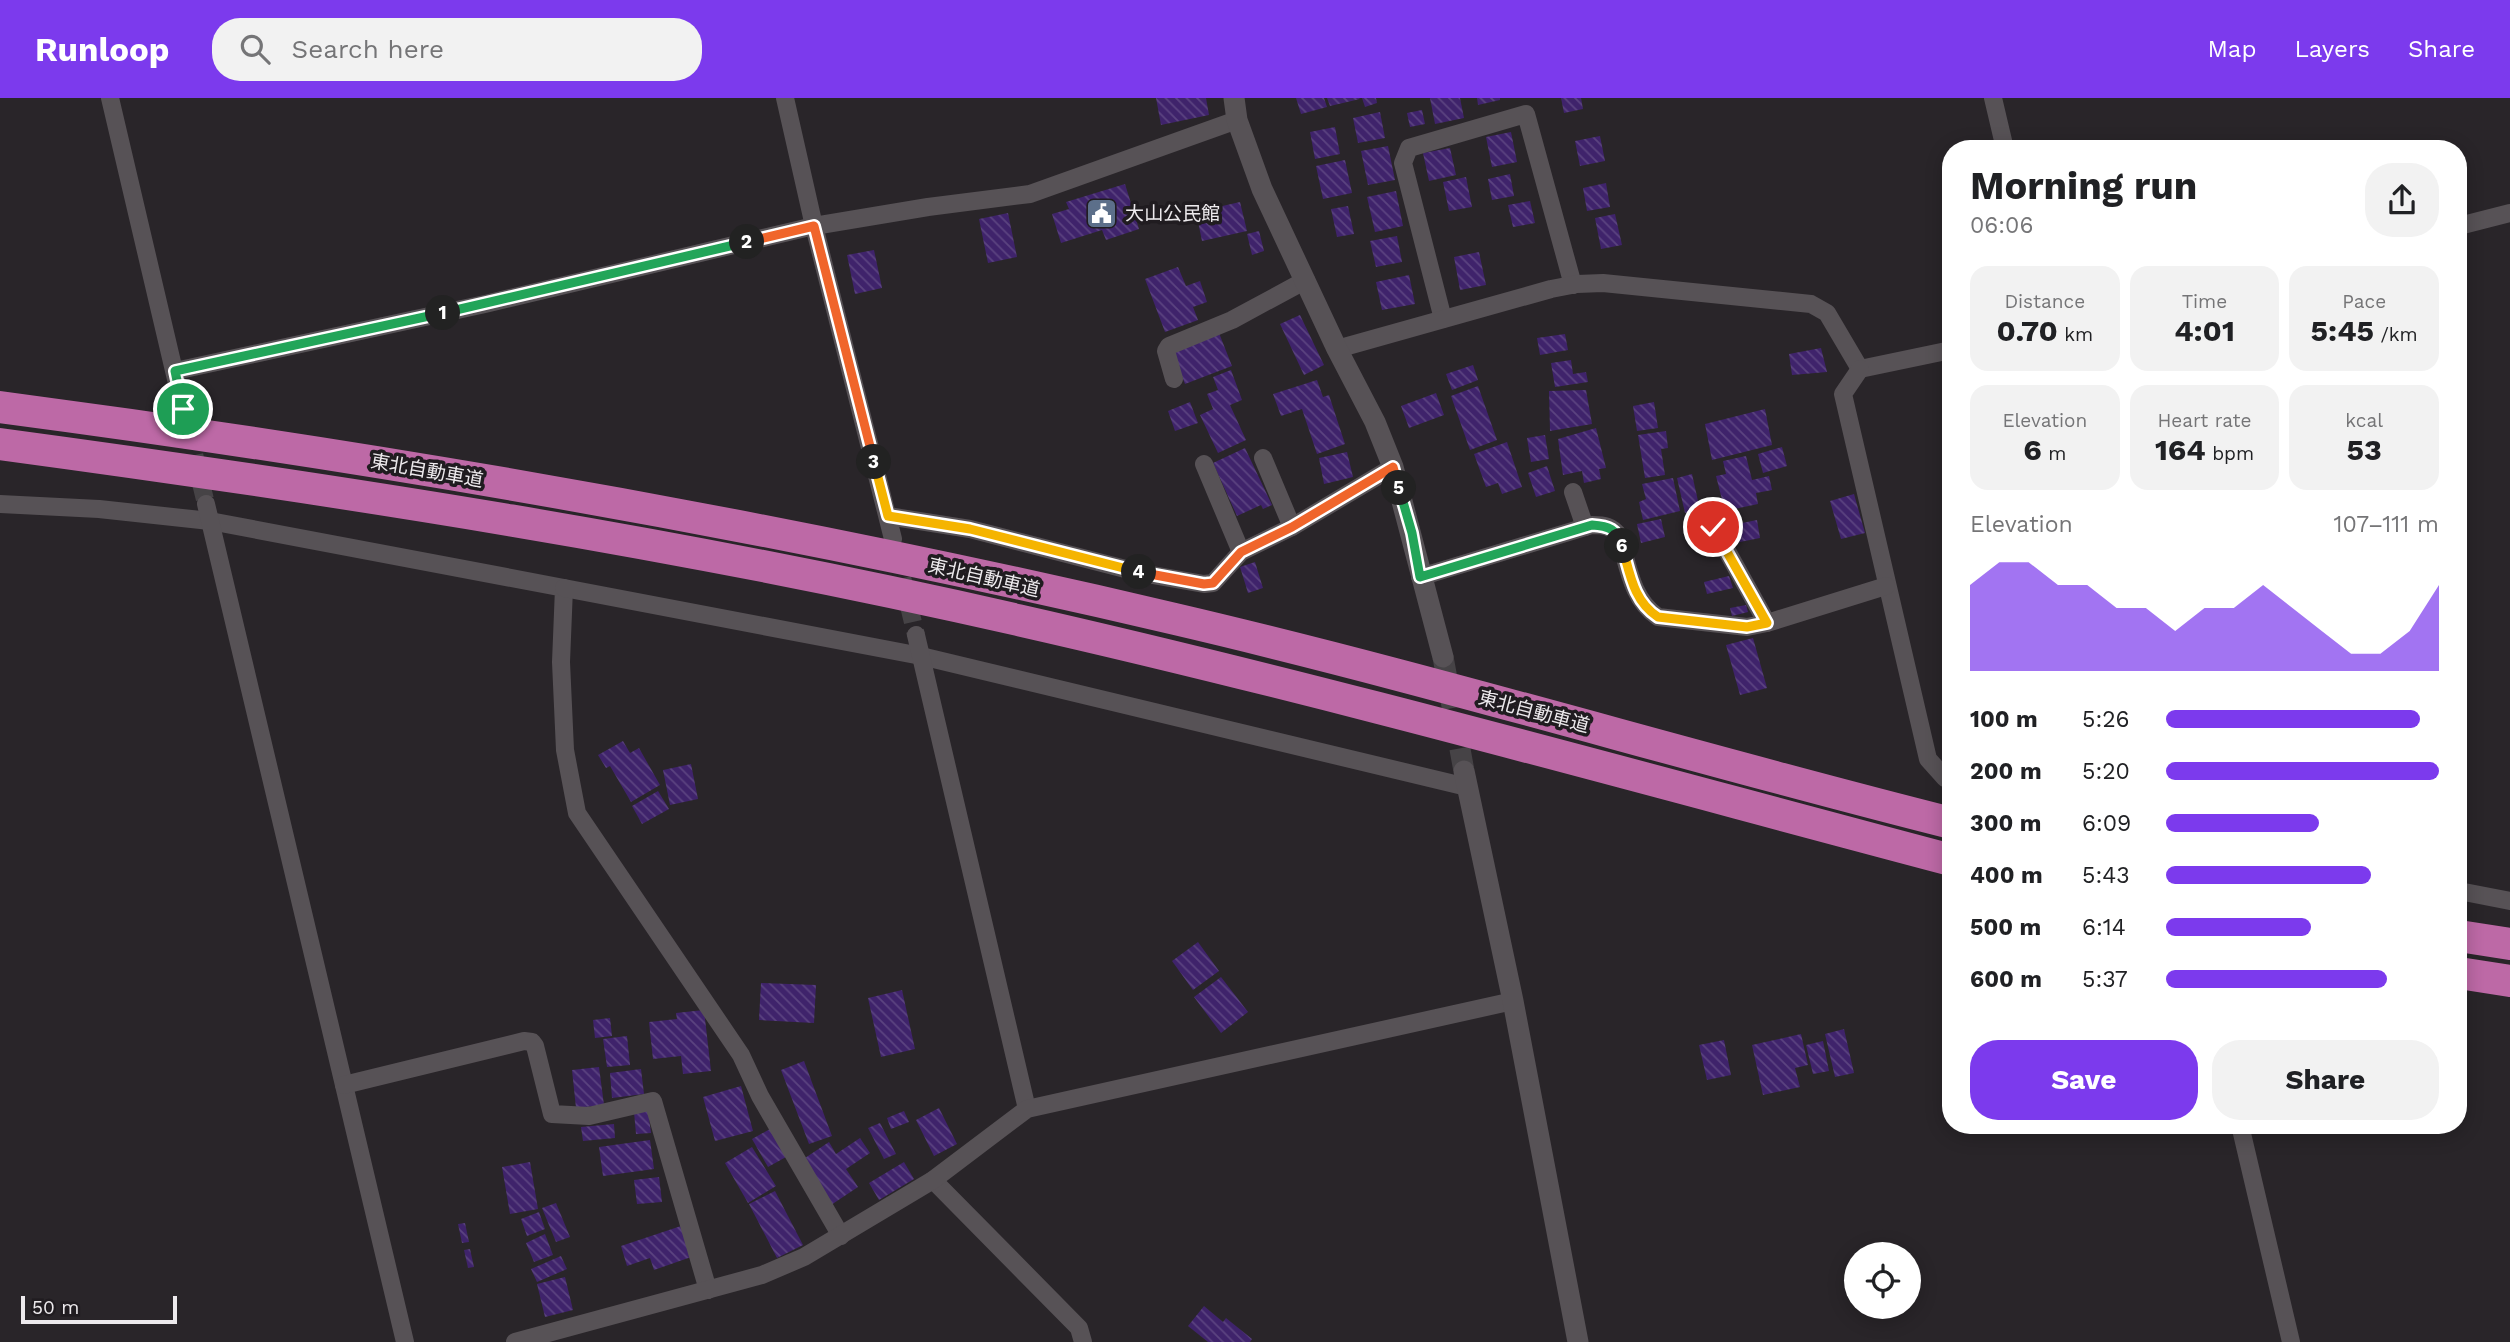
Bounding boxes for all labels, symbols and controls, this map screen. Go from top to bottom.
search box [212,18,702,81]
text: Runloop [35,30,170,69]
icon: search [236,30,274,68]
text: Search here [292,34,444,64]
text: Map [2208,35,2256,63]
text: Layers [2294,35,2370,63]
text: Share [2408,35,2475,63]
button: share [2365,163,2439,237]
text: Morning run [1970,164,2197,208]
public building icon: 大山公民館 [1085,196,1119,230]
place label: 大山公民館 [1125,202,1220,225]
text: 06:06 [1970,212,2033,239]
pin: 2 [730,225,764,260]
text: 2 [741,230,752,253]
text: Distance [2004,290,2085,313]
text: Time [2182,290,2227,313]
text: Pace [2342,290,2386,313]
pin: 1 [426,296,460,330]
text: 1 [438,301,447,324]
text: 0.70 [1997,313,2058,348]
text: 4:01 [2174,313,2235,348]
text: 5:45 [2311,313,2374,348]
text: km [2058,323,2093,346]
text: /km [2374,323,2418,346]
pin [153,379,213,439]
icon: arrive [164,390,202,428]
text: Elevation [2002,409,2087,432]
text: Heart rate [2158,409,2251,432]
text: kcal [2345,409,2383,432]
text: 6 [2023,432,2042,467]
text: 164 [2155,432,2206,467]
text: 53 [2347,432,2382,467]
text: m [2042,442,2066,465]
text: bpm [2206,442,2254,465]
pin: 3 [856,444,892,480]
street label: 東北自動車道 [369,449,485,492]
text: 3 [868,450,879,473]
pin: 5 [1382,470,1416,506]
text: 5 [1393,476,1404,499]
pin [1683,497,1743,557]
icon: check [1694,508,1732,546]
text: Elevation [1970,511,2073,538]
text: 107–111 m [2333,511,2439,538]
pin: 6 [1604,528,1640,564]
text: 6 [1616,534,1627,557]
street label: 東北自動車道 [926,553,1042,602]
pin: 4 [1122,554,1156,589]
text: 4 [1132,560,1145,583]
street label: 東北自動車道 [1476,686,1592,737]
text: 100 m [1970,706,2038,733]
text: 5:26 [2082,706,2130,733]
text: 200 m [1970,758,2042,785]
text: 5:20 [2082,758,2130,785]
text: 300 m [1970,810,2041,837]
text: 6:09 [2082,810,2131,837]
text: 400 m [1970,862,2043,889]
text: 5:43 [2082,862,2130,889]
text: 500 m [1970,914,2041,941]
text: 6:14 [2082,914,2126,941]
text: 600 m [1970,966,2042,993]
text: 5:37 [2082,966,2128,993]
button: Save [1970,1040,2198,1120]
button: Share [2212,1040,2439,1120]
map controls [1844,1242,1921,1319]
button: locate [1844,1242,1921,1319]
scale bar [21,1293,177,1325]
text: 50 m [32,1296,79,1319]

